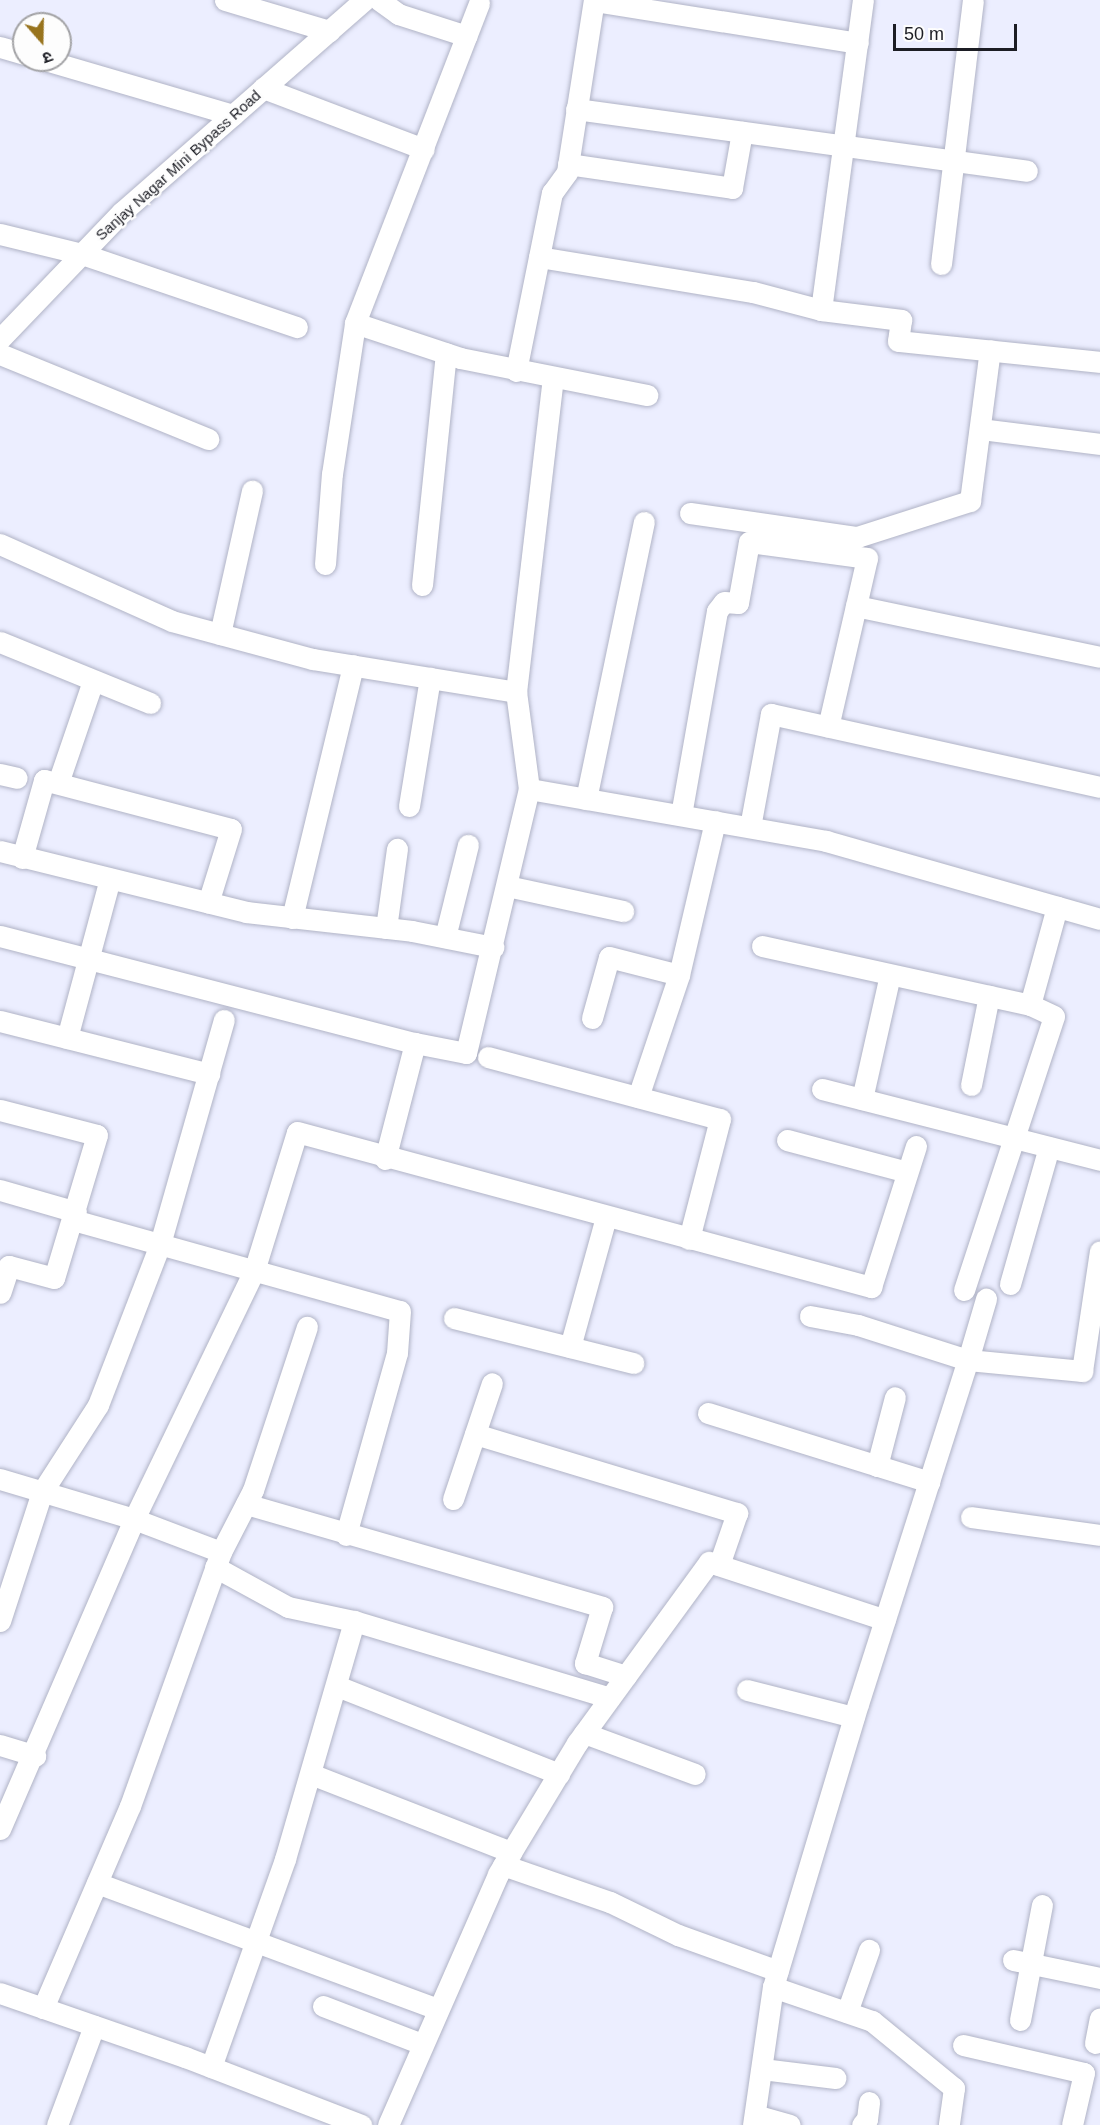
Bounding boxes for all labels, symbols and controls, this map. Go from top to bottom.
north arrow [12,12,72,72]
scale bar [896,12,1020,50]
text: 50 m [904,24,944,44]
text: उ [40,48,55,67]
street label: Sanjay Nagar Mini Bypass Road [92,86,264,244]

